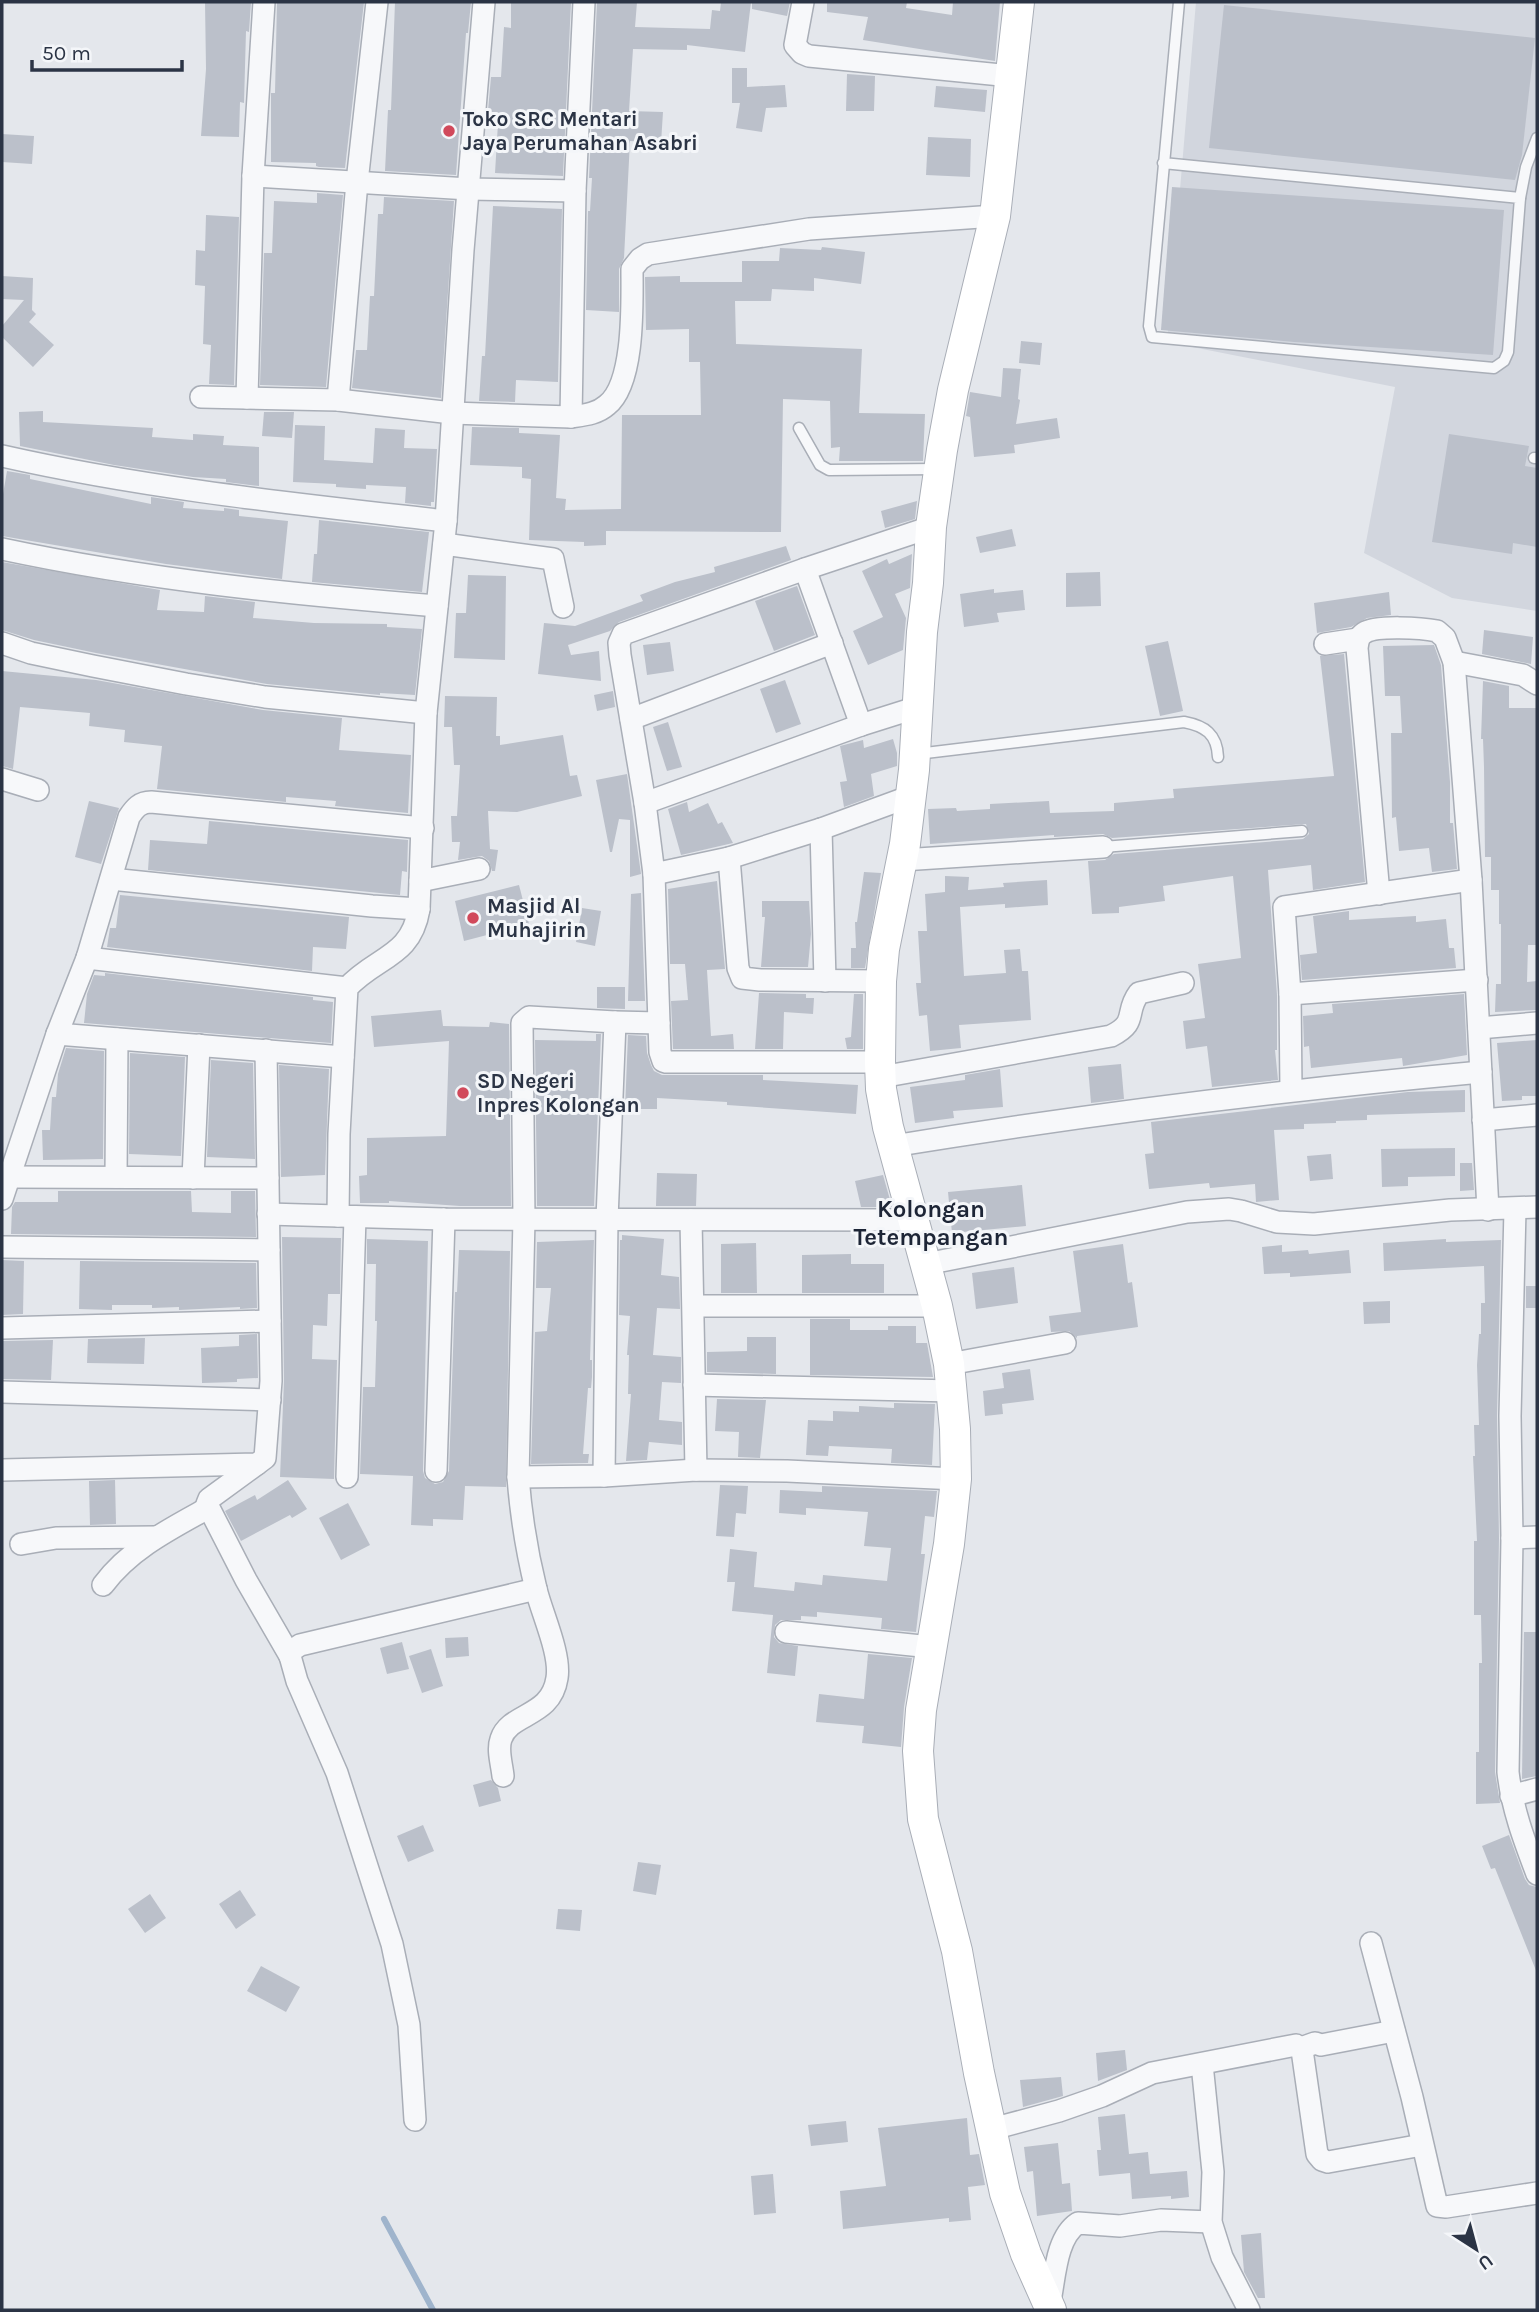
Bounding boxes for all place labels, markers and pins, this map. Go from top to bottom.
place label: Toko SRC Mentari Jaya Perumahan Asabri [463,107,698,155]
marker: Toko SRC Mentari Jaya Perumahan Asabri [441,123,457,139]
place label: Masjid Al Muhajirin [487,894,586,942]
marker: Masjid Al Muhajirin [465,910,481,926]
place label: SD Negeri Inpres Kolongan [477,1069,640,1117]
marker: SD Negeri Inpres Kolongan [455,1085,471,1101]

